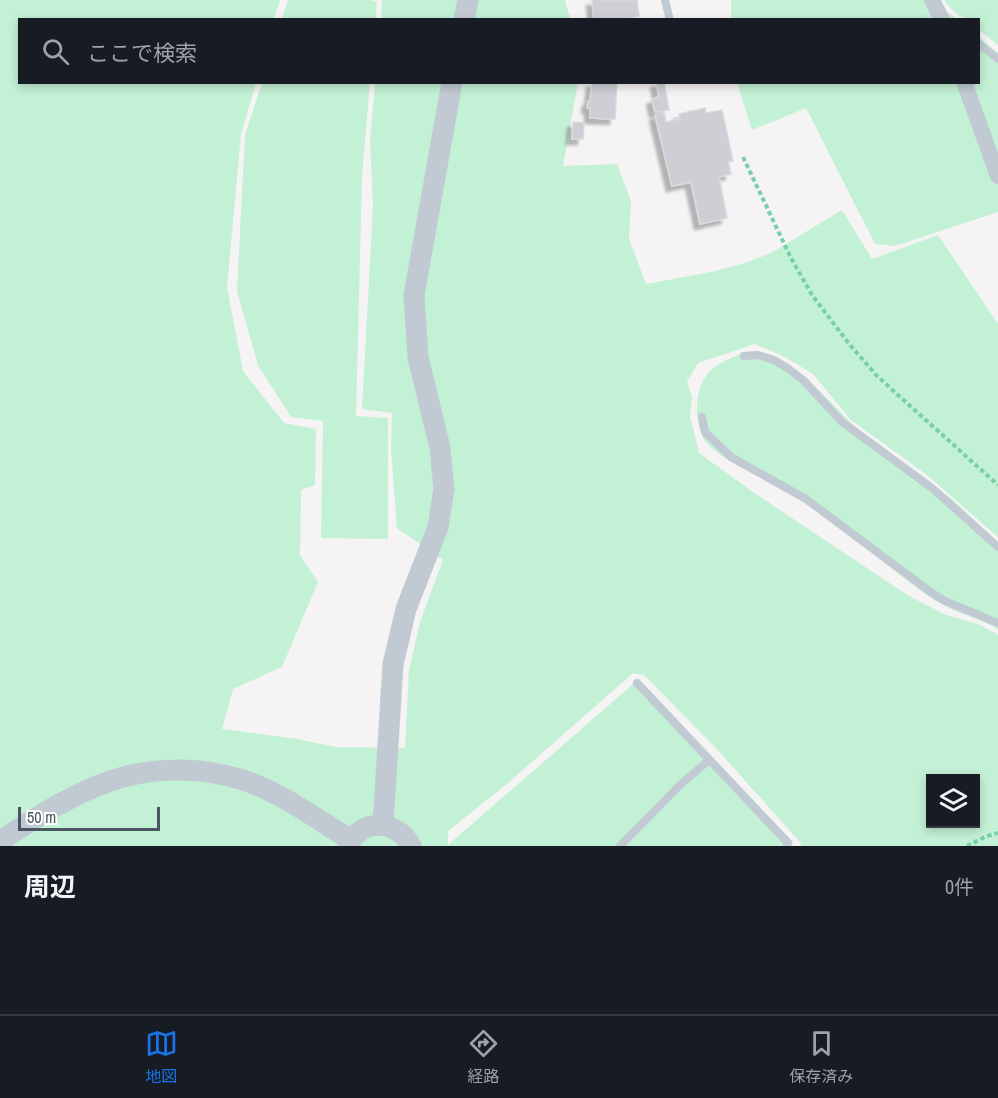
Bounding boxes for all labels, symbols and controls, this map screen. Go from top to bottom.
search box [18,18,980,84]
icon: search [39,35,72,68]
text: ここで検索 [87,38,197,68]
map controls [926,774,980,828]
button: layers [926,774,980,828]
scale bar [18,804,160,832]
text: 50 m [27,806,56,828]
text: 周辺 [24,869,76,904]
text: 0件 [945,873,974,900]
tab: 地図 [145,1027,178,1087]
tab: 経路 [467,1027,500,1087]
tab: 保存済み [789,1027,853,1087]

